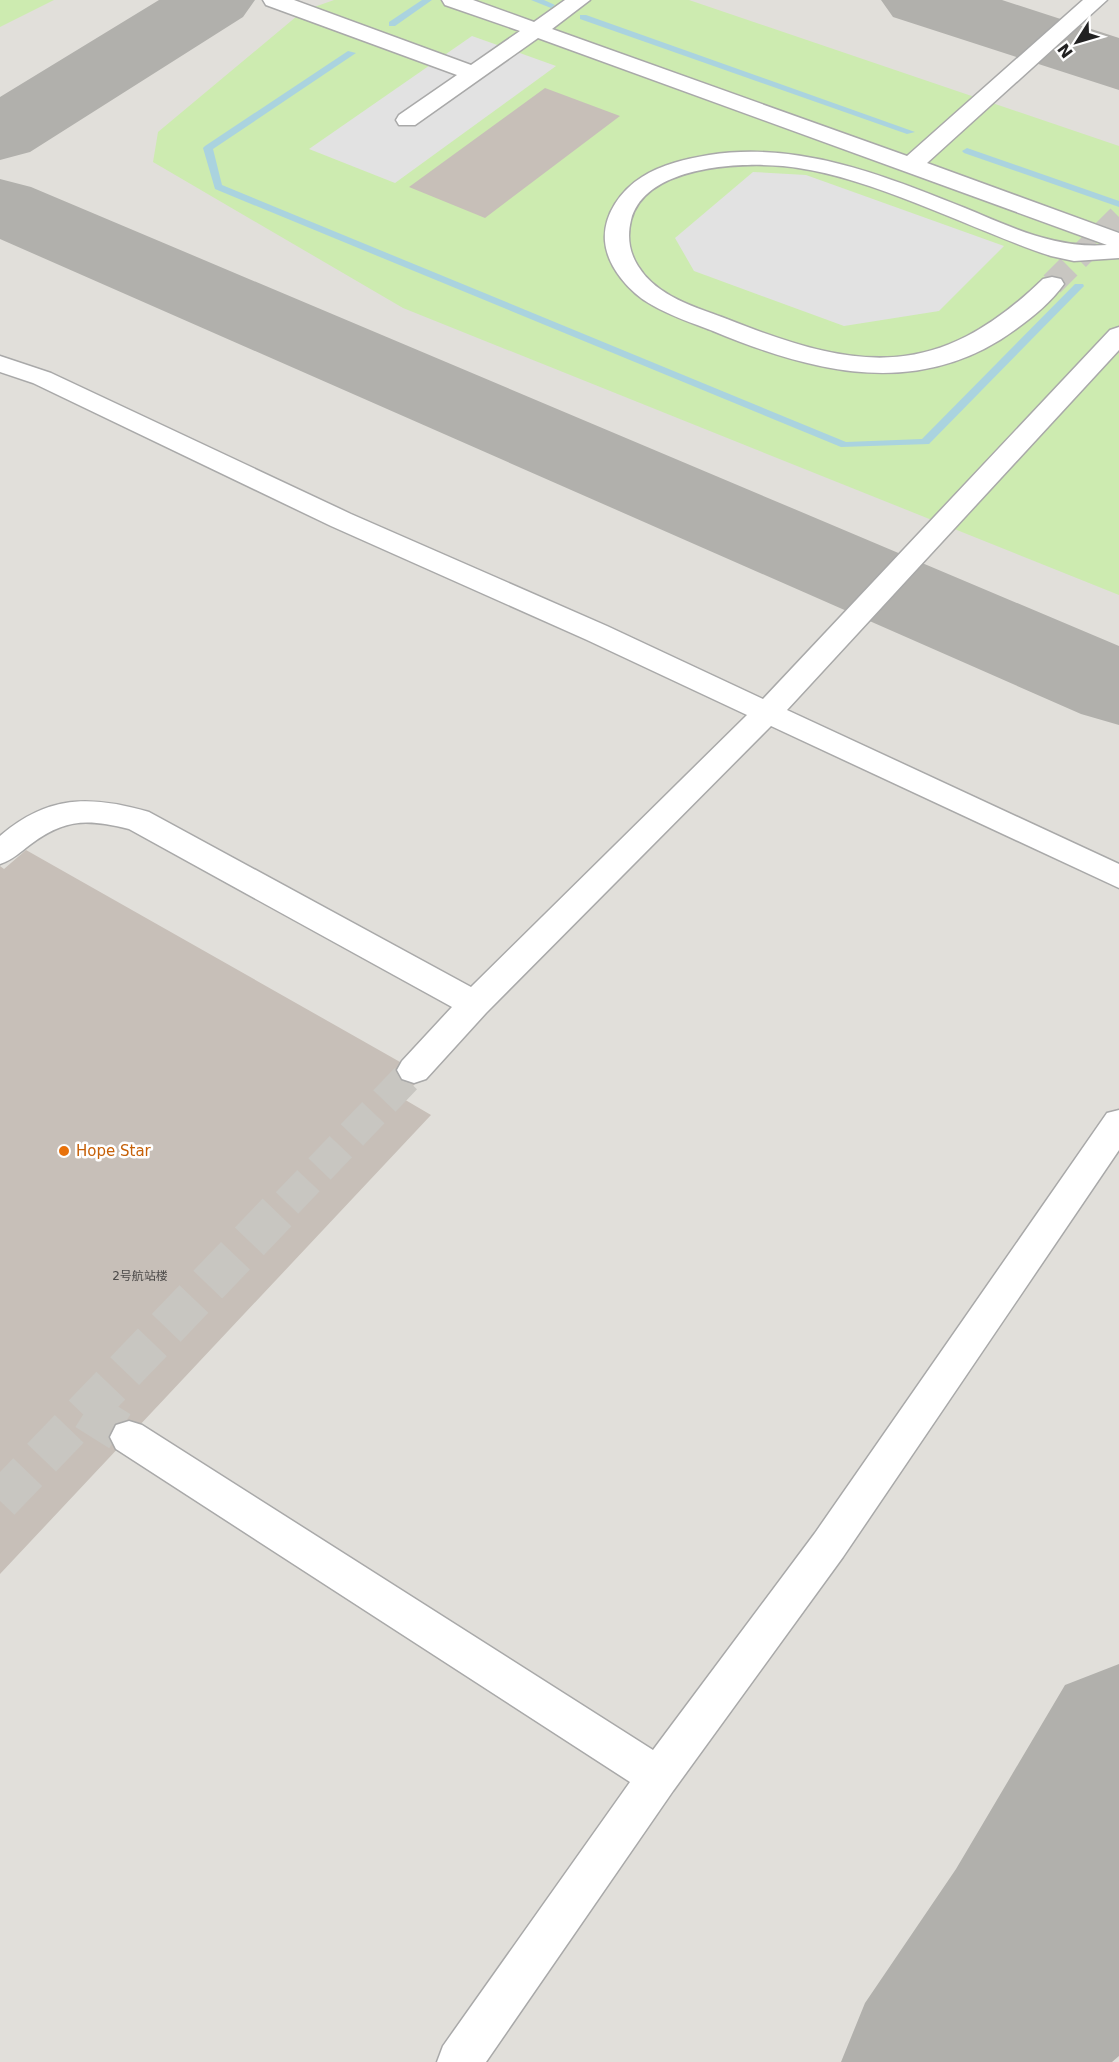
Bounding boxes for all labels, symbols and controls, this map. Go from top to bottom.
north arrow [1047,12,1107,72]
text: N [1054,40,1077,62]
place label: Hope Star [76,1142,152,1160]
marker: Hope Star [57,1144,71,1158]
house number: 2号航站楼 [112,1269,168,1283]

